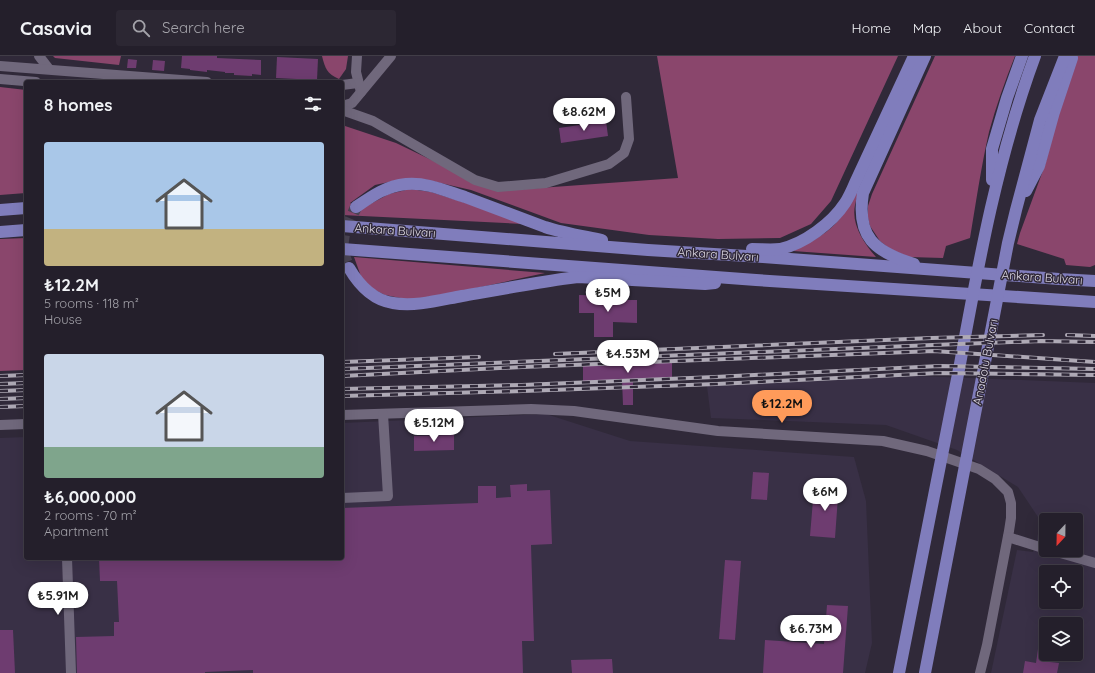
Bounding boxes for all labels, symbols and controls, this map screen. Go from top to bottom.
search box [116,10,396,46]
text: Casavia [20,16,92,40]
icon: search [130,17,152,39]
text: Search here [162,18,245,37]
text: Home [852,19,891,37]
text: Map [913,19,941,37]
text: About [963,19,1002,37]
text: Contact [1024,19,1075,37]
icon: filters [302,93,324,115]
text: 8 homes [44,94,113,115]
pin: ₺8.62M [551,98,617,132]
text: ₺8.62M [562,103,606,119]
icon: home [148,168,220,240]
street label: Ankara Bulvarı [354,220,436,240]
street label: Ankara Bulvarı [677,244,759,264]
street label: Ankara Bulvarı [1001,267,1083,287]
text: ₺12.2M [44,274,99,295]
pin: ₺5M [589,279,627,313]
text: ₺5M [595,284,621,300]
text: 5 rooms · 118 m² [44,295,139,311]
text: House [44,311,82,327]
street label: Anadolu Bulvarı [969,318,1001,406]
pin: ₺4.53M [595,340,661,374]
text: ₺4.53M [606,345,650,361]
icon: home [148,380,220,452]
pin: ₺12.2M [749,390,815,424]
text: ₺12.2M [761,395,803,411]
pin: ₺5.12M [401,409,467,443]
text: ₺5.12M [414,414,454,430]
pin: ₺6M [806,478,844,512]
text: ₺6M [812,483,838,499]
text: ₺6,000,000 [44,486,136,507]
text: 2 rooms · 70 m² [44,507,137,523]
north arrow [1039,513,1083,557]
map controls [1039,513,1083,661]
text: Apartment [44,523,109,539]
button: locate [1039,565,1083,609]
pin: ₺5.91M [25,582,91,616]
text: ₺5.91M [37,587,79,603]
pin: ₺6.73M [778,615,844,649]
button: layers [1039,617,1083,661]
text: ₺6.73M [789,620,833,636]

